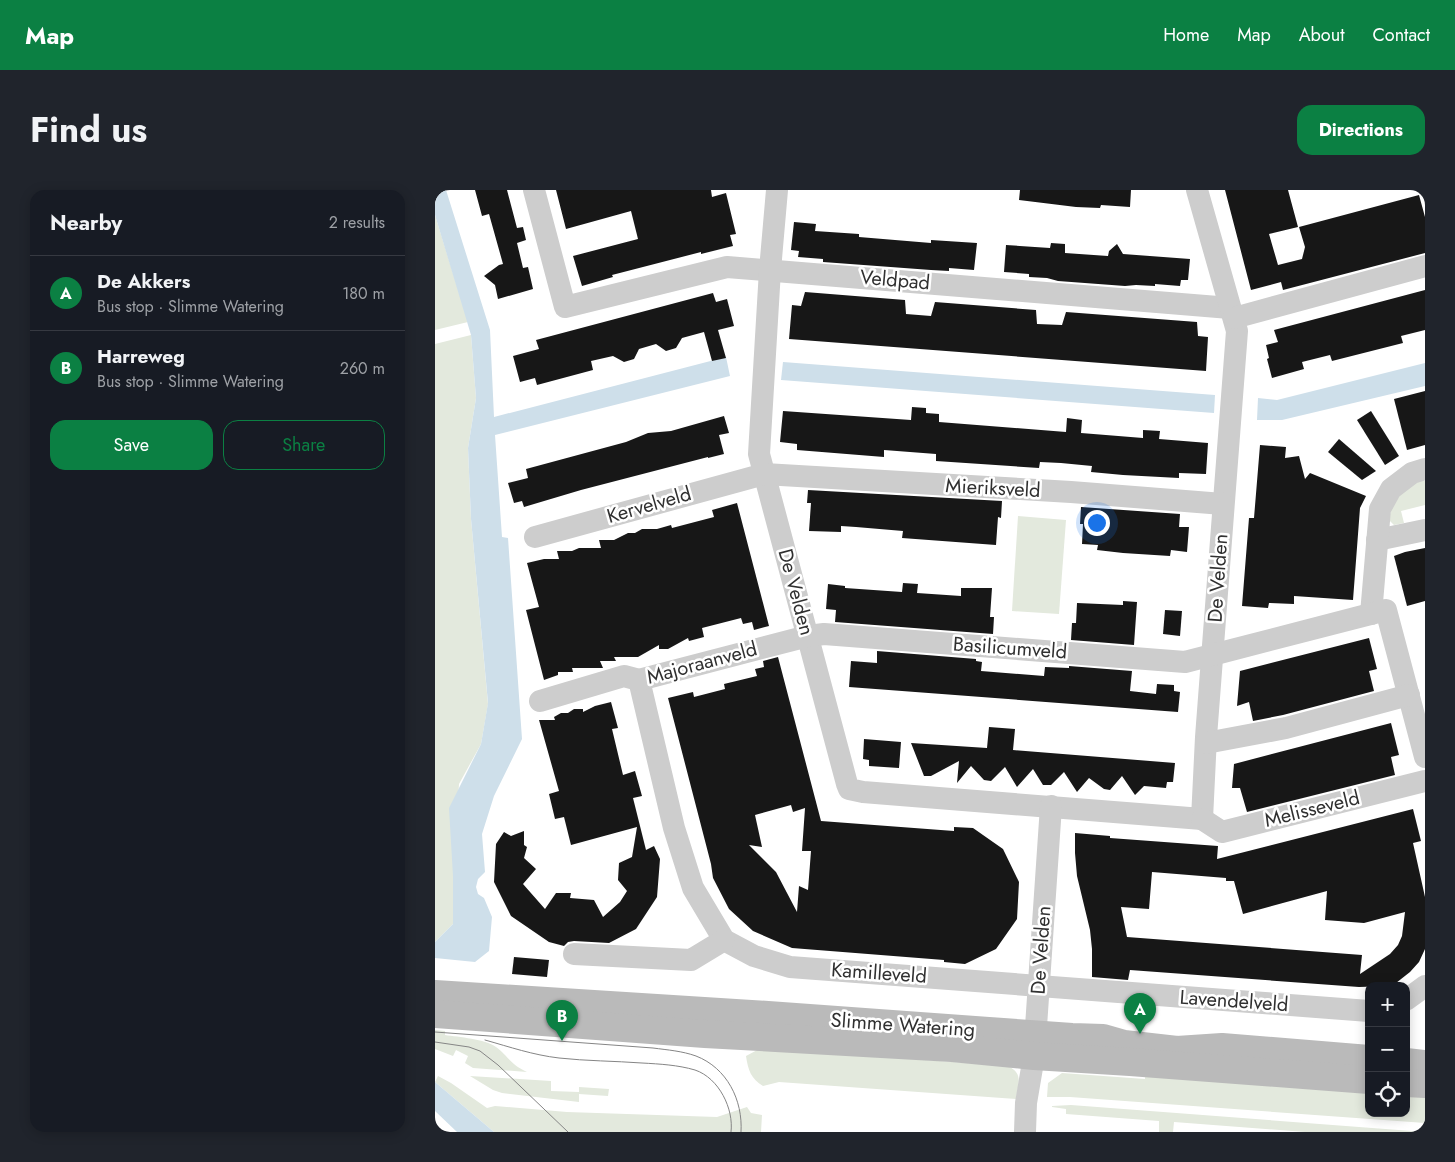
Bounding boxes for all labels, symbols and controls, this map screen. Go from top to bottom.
text: Map [25,18,74,53]
text: Home [1163,22,1209,48]
text: Map [1237,22,1271,48]
text: About [1299,22,1344,48]
text: Contact [1372,22,1430,48]
text: Find us [30,105,147,155]
button: Directions [1297,105,1425,155]
text: Nearby [50,208,122,238]
text: 2 results [329,211,385,234]
street label: Veldpad [859,262,931,298]
text: De Akkers [97,268,190,295]
text: A [60,282,72,305]
text: 180 m [342,282,385,305]
text: Bus stop · Slimme Watering [97,295,284,318]
text: Harreweg [97,343,185,370]
text: B [61,357,71,380]
text: 260 m [340,357,385,380]
text: Bus stop · Slimme Watering [97,370,284,393]
button: Save [50,420,213,470]
button: Share [223,420,385,470]
street label: Mieriksveld [945,471,1041,505]
street label: Kervelveld [603,479,695,531]
your location [1084,510,1110,536]
street label: De Velden [1200,533,1236,623]
street label: De Velden [771,545,821,639]
street label: Basilicumveld [952,630,1068,666]
street label: Majoraanveld [644,634,760,692]
street label: Melisseveld [1261,783,1363,835]
street label: De Velden [1023,905,1059,995]
street label: Kamilleveld [830,955,928,991]
map controls [1365,982,1410,1117]
button: + [1365,982,1410,1027]
street label: Lavendelveld [1179,983,1289,1019]
pin: A [1124,993,1156,1034]
pin: B [546,1000,578,1041]
street label: Slimme Watering [830,1005,976,1045]
button: − [1365,1027,1410,1072]
button: locate [1365,1072,1410,1117]

